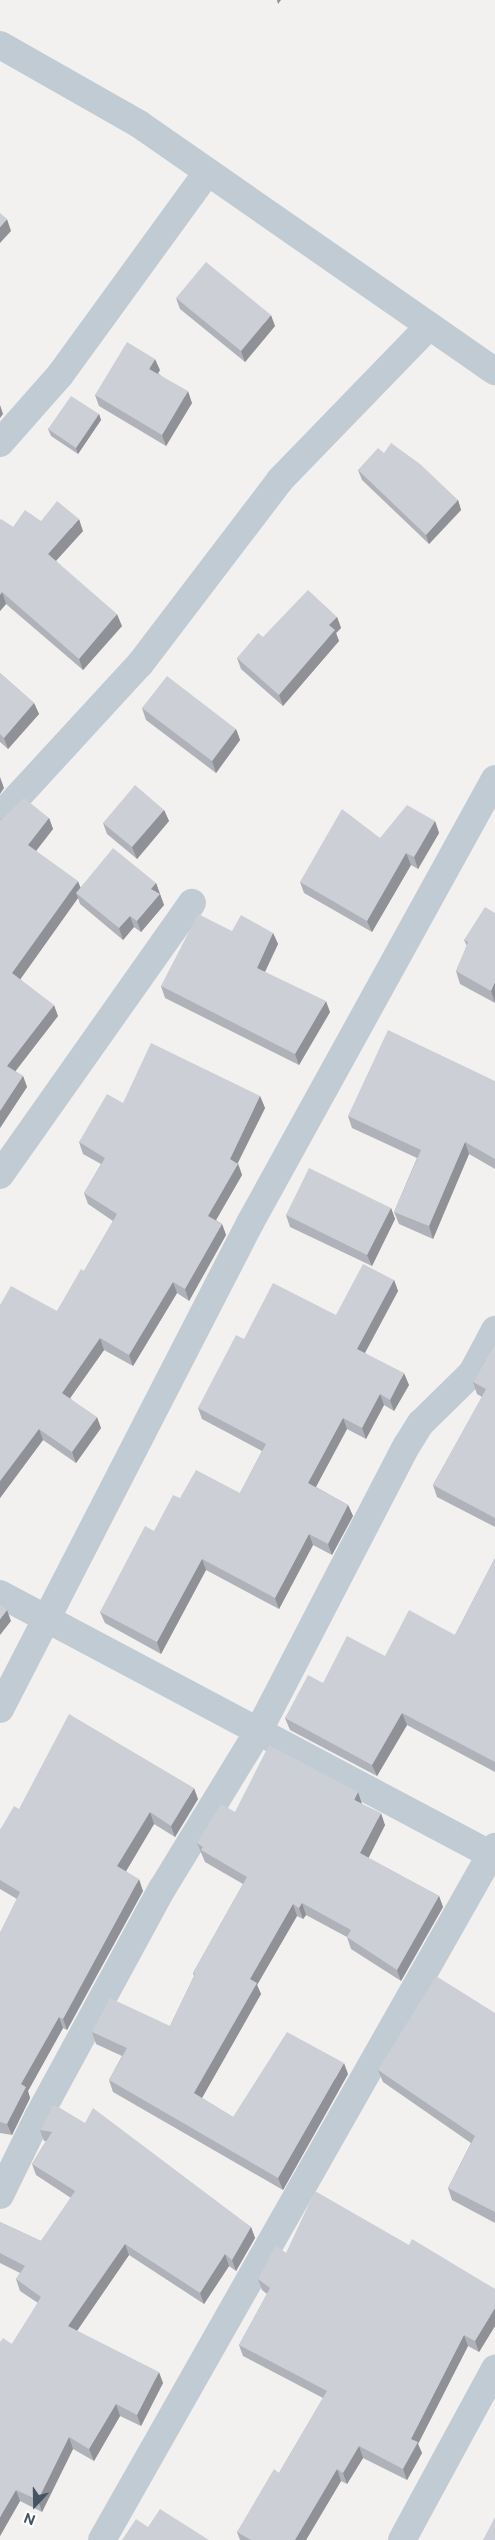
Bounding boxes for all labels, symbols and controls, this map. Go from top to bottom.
north arrow [10,2480,60,2530]
text: N [22,2510,38,2528]

